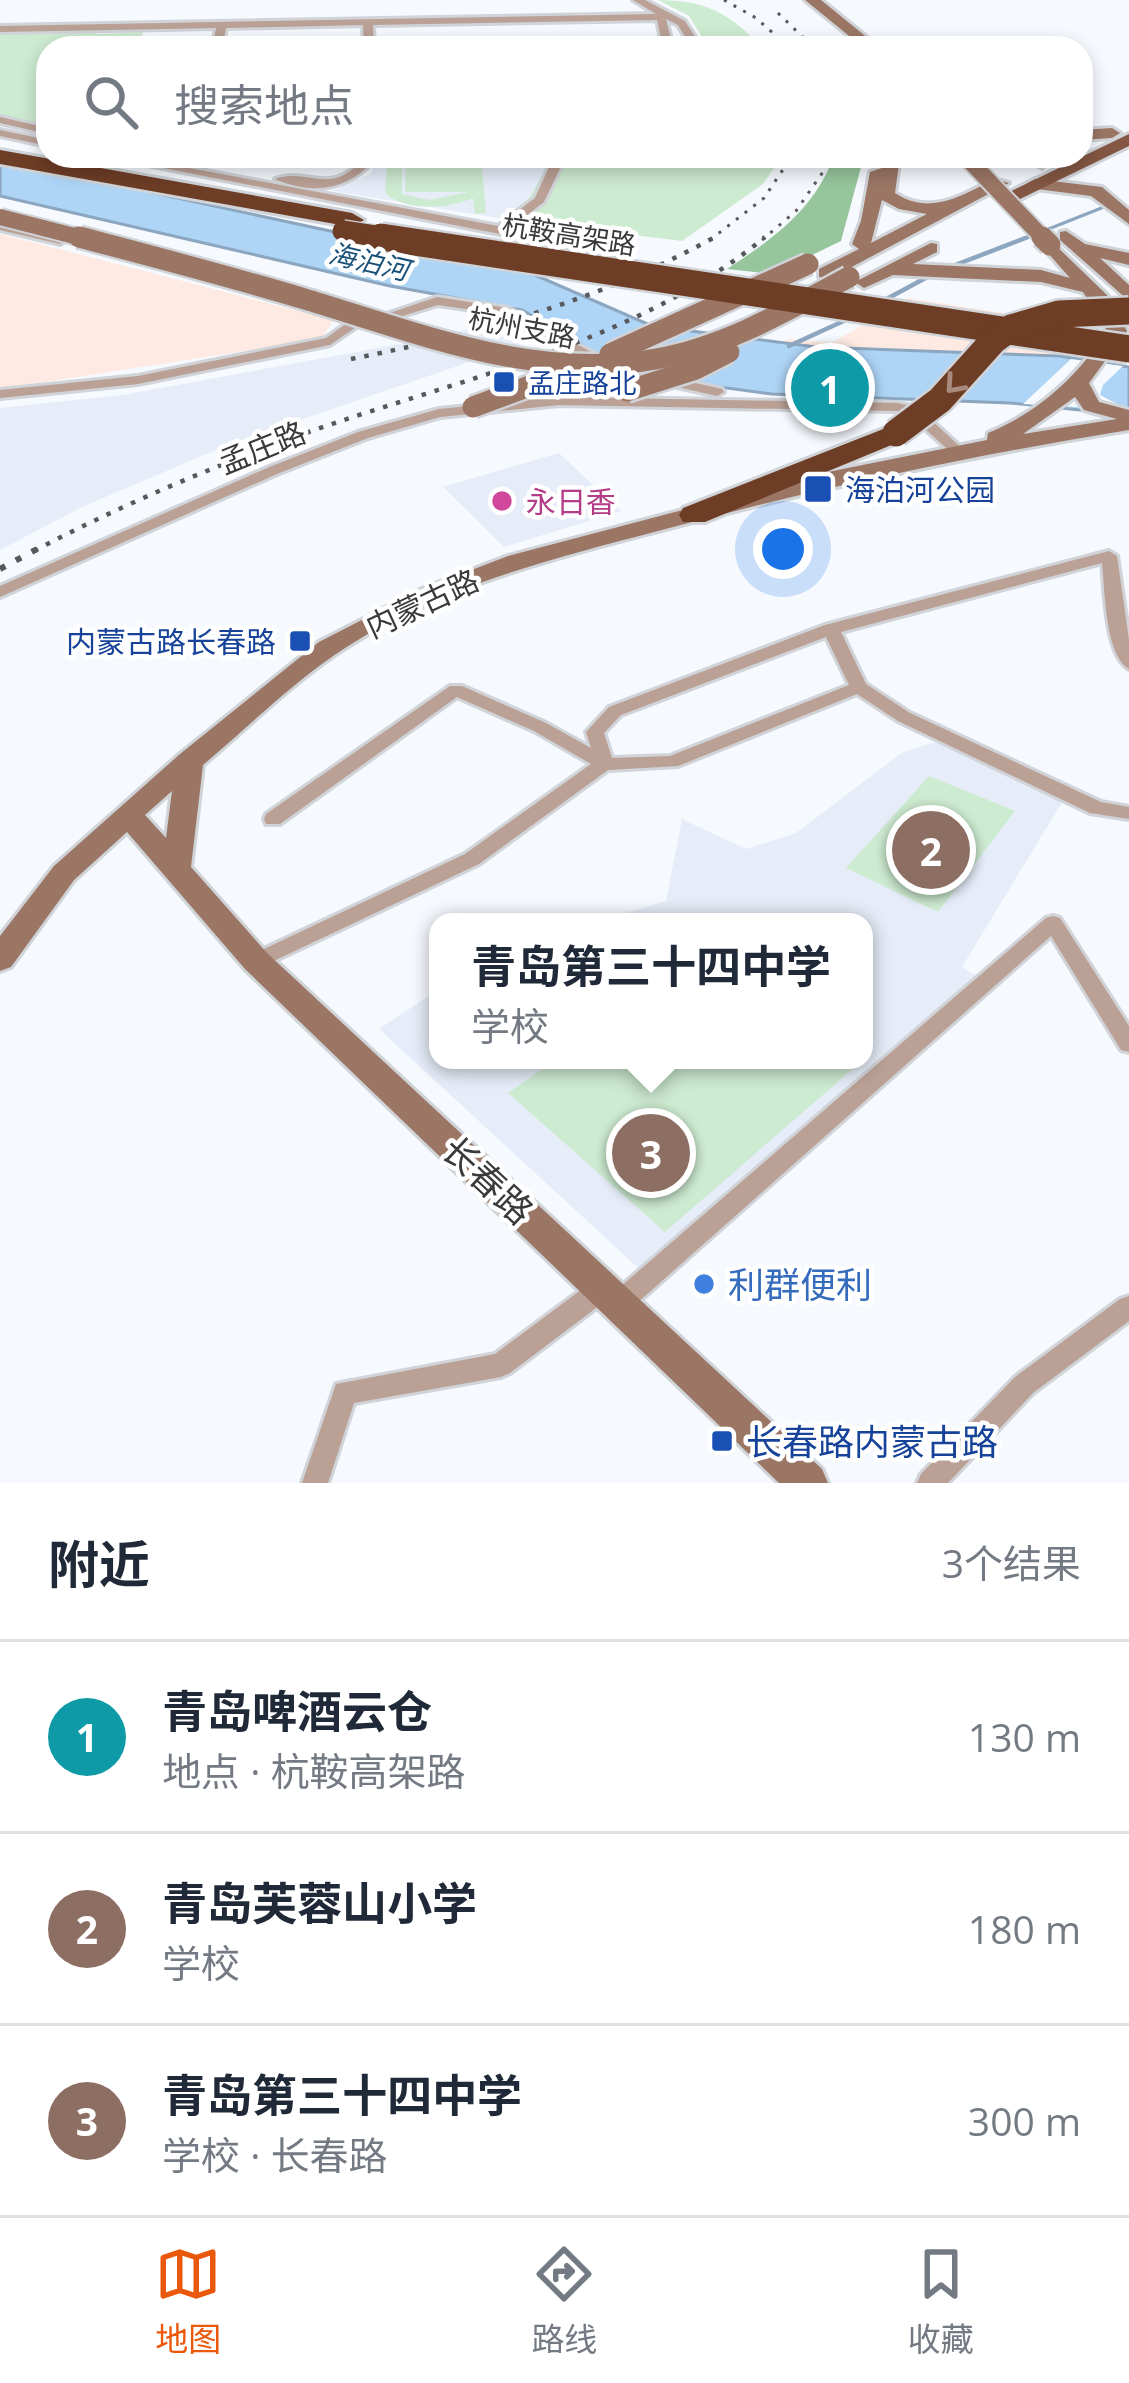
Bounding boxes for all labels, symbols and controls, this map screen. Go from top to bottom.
search box [36,36,1093,168]
icon: search [78,69,144,135]
text: 搜索地点 [174,74,354,135]
street label: 杭鞍高架路 [499,205,639,263]
water label: 海泊河 [325,234,417,289]
street label: 杭州支路 [465,299,579,355]
pin: 1 [791,343,869,433]
place label: 孟庄路北 [528,364,636,401]
marker: 孟庄路北 [491,369,517,395]
one-way arrow [947,371,968,393]
street label: 孟庄路 [213,411,311,483]
place label: 海泊河公园 [845,469,995,510]
marker: 海泊河公园 [802,473,834,505]
place label: 永日香 [526,481,616,522]
marker: 永日香 [489,488,515,514]
your location [753,519,813,579]
street label: 内蒙古路 [359,559,485,647]
place label: 内蒙古路长春路 [66,621,276,662]
marker: 内蒙古路长春路 [287,628,313,654]
pin: 2 [892,805,970,895]
popup [429,913,873,1069]
text: 青岛第三十四中学 [471,935,831,996]
text: 学校 [471,999,549,1052]
pin: 3 [612,1108,690,1198]
street label: 长春路 [432,1125,544,1235]
place label: 利群便利 [728,1260,872,1309]
marker: 利群便利 [691,1271,717,1297]
place label: 长春路内蒙古路 [746,1417,998,1466]
marker: 长春路内蒙古路 [709,1428,735,1454]
text: 附近 [48,1528,150,1598]
text: 3个结果 [942,1536,1081,1589]
text: 青岛啤酒云仓 [162,1680,432,1741]
text: 1 [76,1710,98,1763]
text: 130 m [968,1710,1081,1763]
text: 地点 · 杭鞍高架路 [162,1744,466,1797]
text: 青岛芙蓉山小学 [162,1872,477,1933]
text: 2 [76,1902,98,1955]
text: 180 m [968,1902,1081,1955]
text: 学校 [162,1936,240,1989]
text: 青岛第三十四中学 [162,2064,522,2125]
text: 3 [76,2094,98,2147]
text: 300 m [968,2094,1081,2147]
text: 学校 · 长春路 [162,2128,388,2181]
tab: 地图 [155,2241,221,2361]
tab: 路线 [531,2241,597,2361]
tab: 收藏 [908,2241,974,2361]

